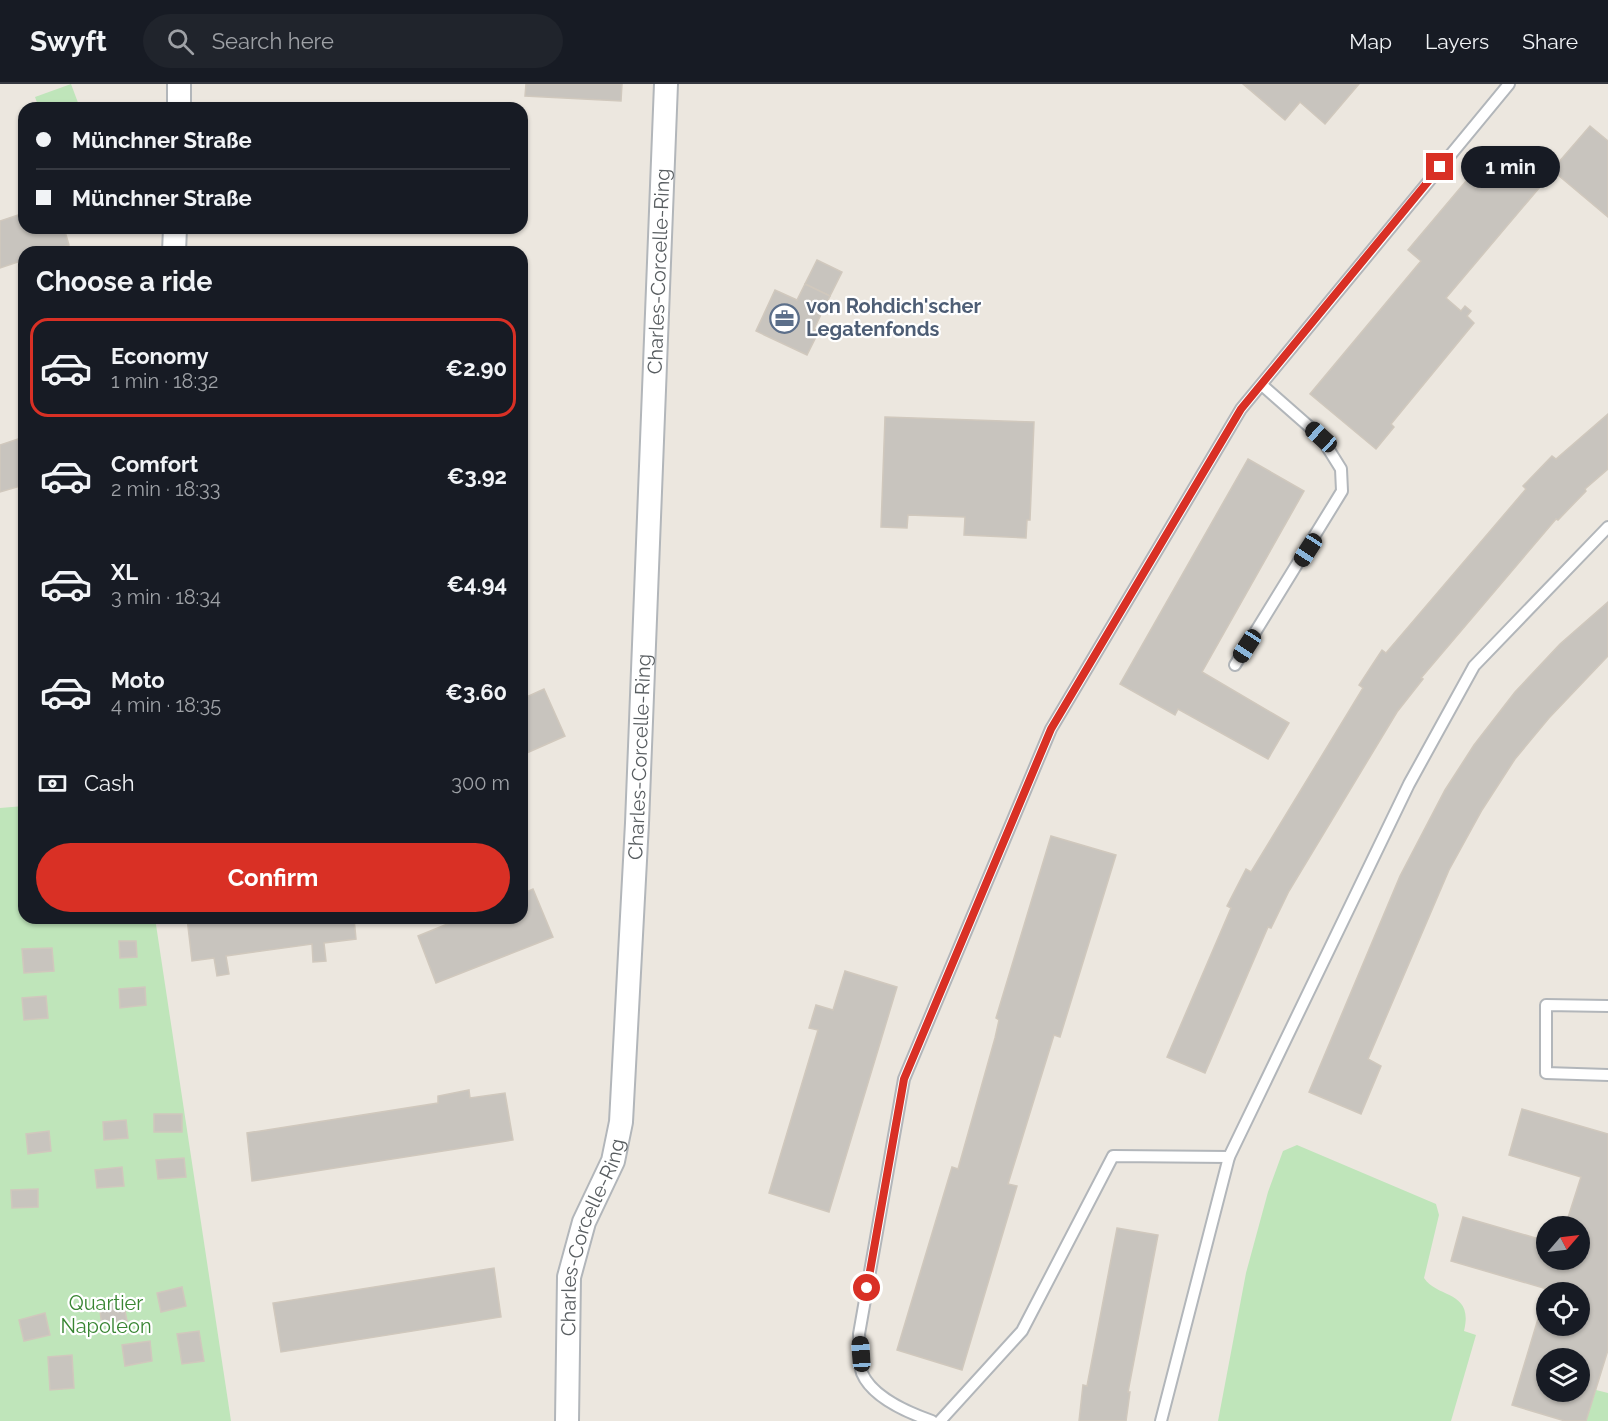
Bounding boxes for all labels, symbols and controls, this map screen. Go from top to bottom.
search box [143,14,563,68]
text: Swyft [30,25,107,58]
icon: search [164,25,197,58]
text: Search here [212,28,334,54]
text: Map [1349,29,1392,54]
text: Layers [1425,29,1489,54]
text: Share [1522,29,1578,54]
text: Münchner Straße [72,127,252,153]
callout: 1 min [1461,146,1560,188]
route end [1426,153,1453,180]
text: 1 min [1485,155,1536,179]
street label: Charles-Corcelle-Ring [643,168,675,375]
text: Münchner Straße [72,185,252,211]
text: Choose a ride [36,266,212,297]
place label: von Rohdich'scher Legatenfonds [806,294,982,341]
office icon: von Rohdich'scher Legatenfonds [769,302,801,334]
icon: car [39,341,93,395]
text: Economy [111,343,209,369]
text: €2.90 [446,355,507,381]
text: 1 min · 18:32 [111,369,218,393]
car [1302,418,1340,456]
icon: car [39,449,93,503]
text: Comfort [111,451,198,477]
text: €3.92 [447,463,507,489]
text: 2 min · 18:33 [111,477,220,501]
car [1291,530,1325,570]
icon: car [39,557,93,611]
text: XL [111,559,138,585]
text: €4.94 [446,571,507,597]
text: 3 min · 18:34 [111,585,221,609]
car [1230,626,1264,666]
street label: Charles-Corcelle-Ring [623,653,656,860]
icon: car [39,665,93,719]
text: Moto [111,667,165,693]
text: €3.60 [445,679,507,705]
text: 4 min · 18:35 [111,693,221,717]
icon: cash [36,767,69,800]
text: Cash [84,770,135,796]
text: 300 m [451,771,510,795]
button: Confirm [36,843,510,912]
street label: Charles-Corcelle-Ring [556,1137,629,1336]
north arrow [1536,1216,1590,1270]
map controls [1536,1216,1590,1402]
route start [853,1274,880,1301]
button: locate [1536,1282,1590,1336]
park label: Quartier Napoleon [60,1291,152,1338]
car [851,1335,871,1373]
button: layers [1536,1348,1590,1402]

